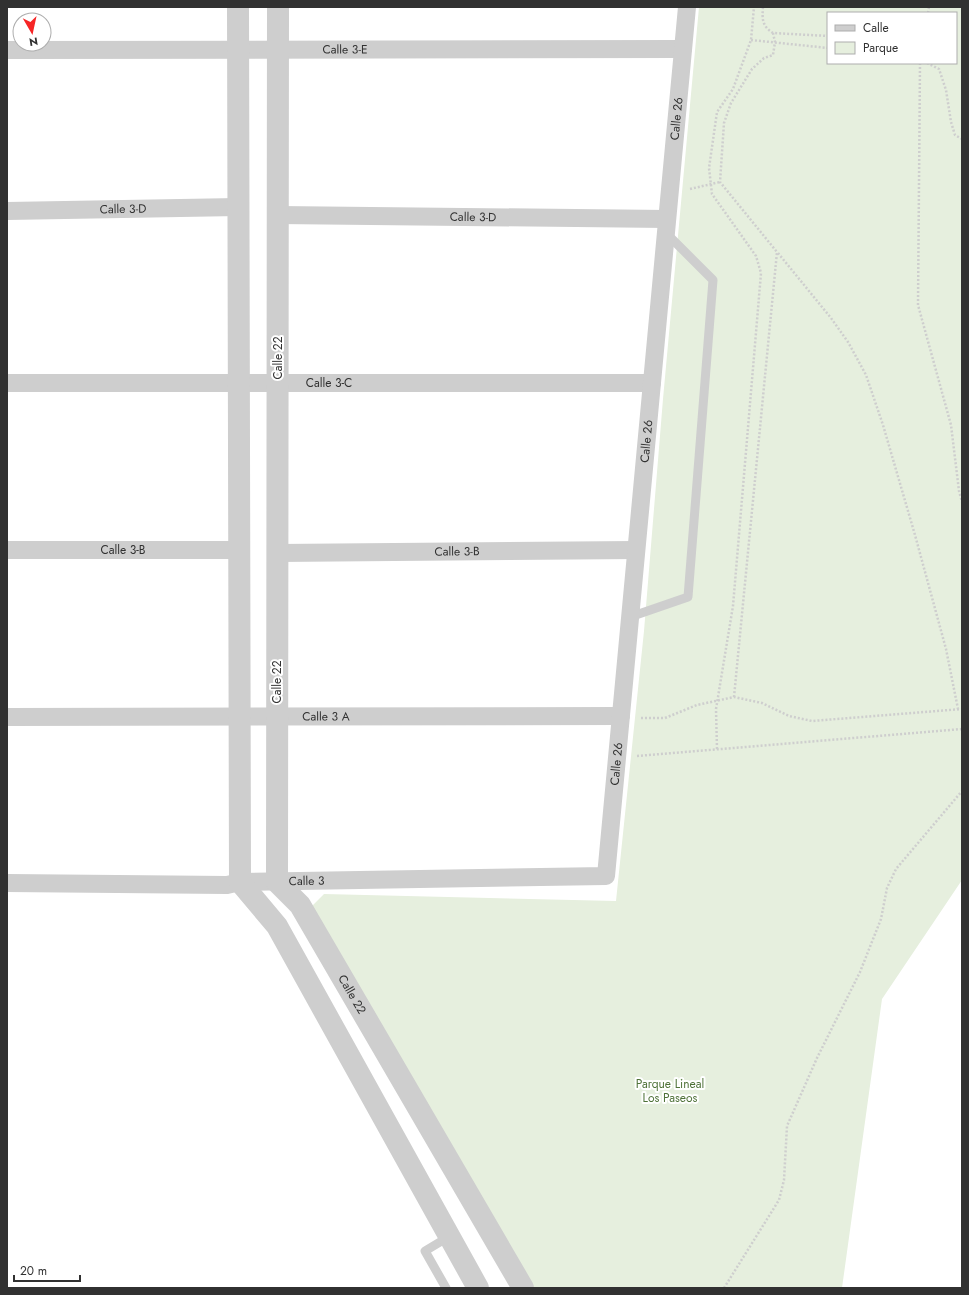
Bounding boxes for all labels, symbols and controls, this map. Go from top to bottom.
north arrow [12,12,52,52]
legend [827,12,957,64]
text: Calle [863,19,889,37]
text: N [28,33,39,50]
text: Parque [863,39,898,57]
street label: Calle 3-E [322,40,368,59]
street label: Calle 26 [666,96,688,141]
street label: Calle 3-D [100,200,146,218]
street label: Calle 3-D [450,208,496,226]
street label: Calle 22 [269,336,287,379]
street label: Calle 3-C [306,374,352,392]
street label: Calle 26 [636,419,657,464]
street label: Calle 3-B [100,541,146,559]
street label: Calle 3-B [434,542,480,561]
street label: Calle 22 [268,660,286,703]
street label: Calle 3 A [302,707,350,726]
street label: Calle 26 [605,742,627,786]
street label: Calle 3 [289,872,325,890]
street label: Calle 22 [333,971,371,1018]
park label: Parque Lineal Los Paseos [636,1075,704,1107]
scale bar [14,1257,80,1283]
text: 20 m [20,1262,47,1280]

